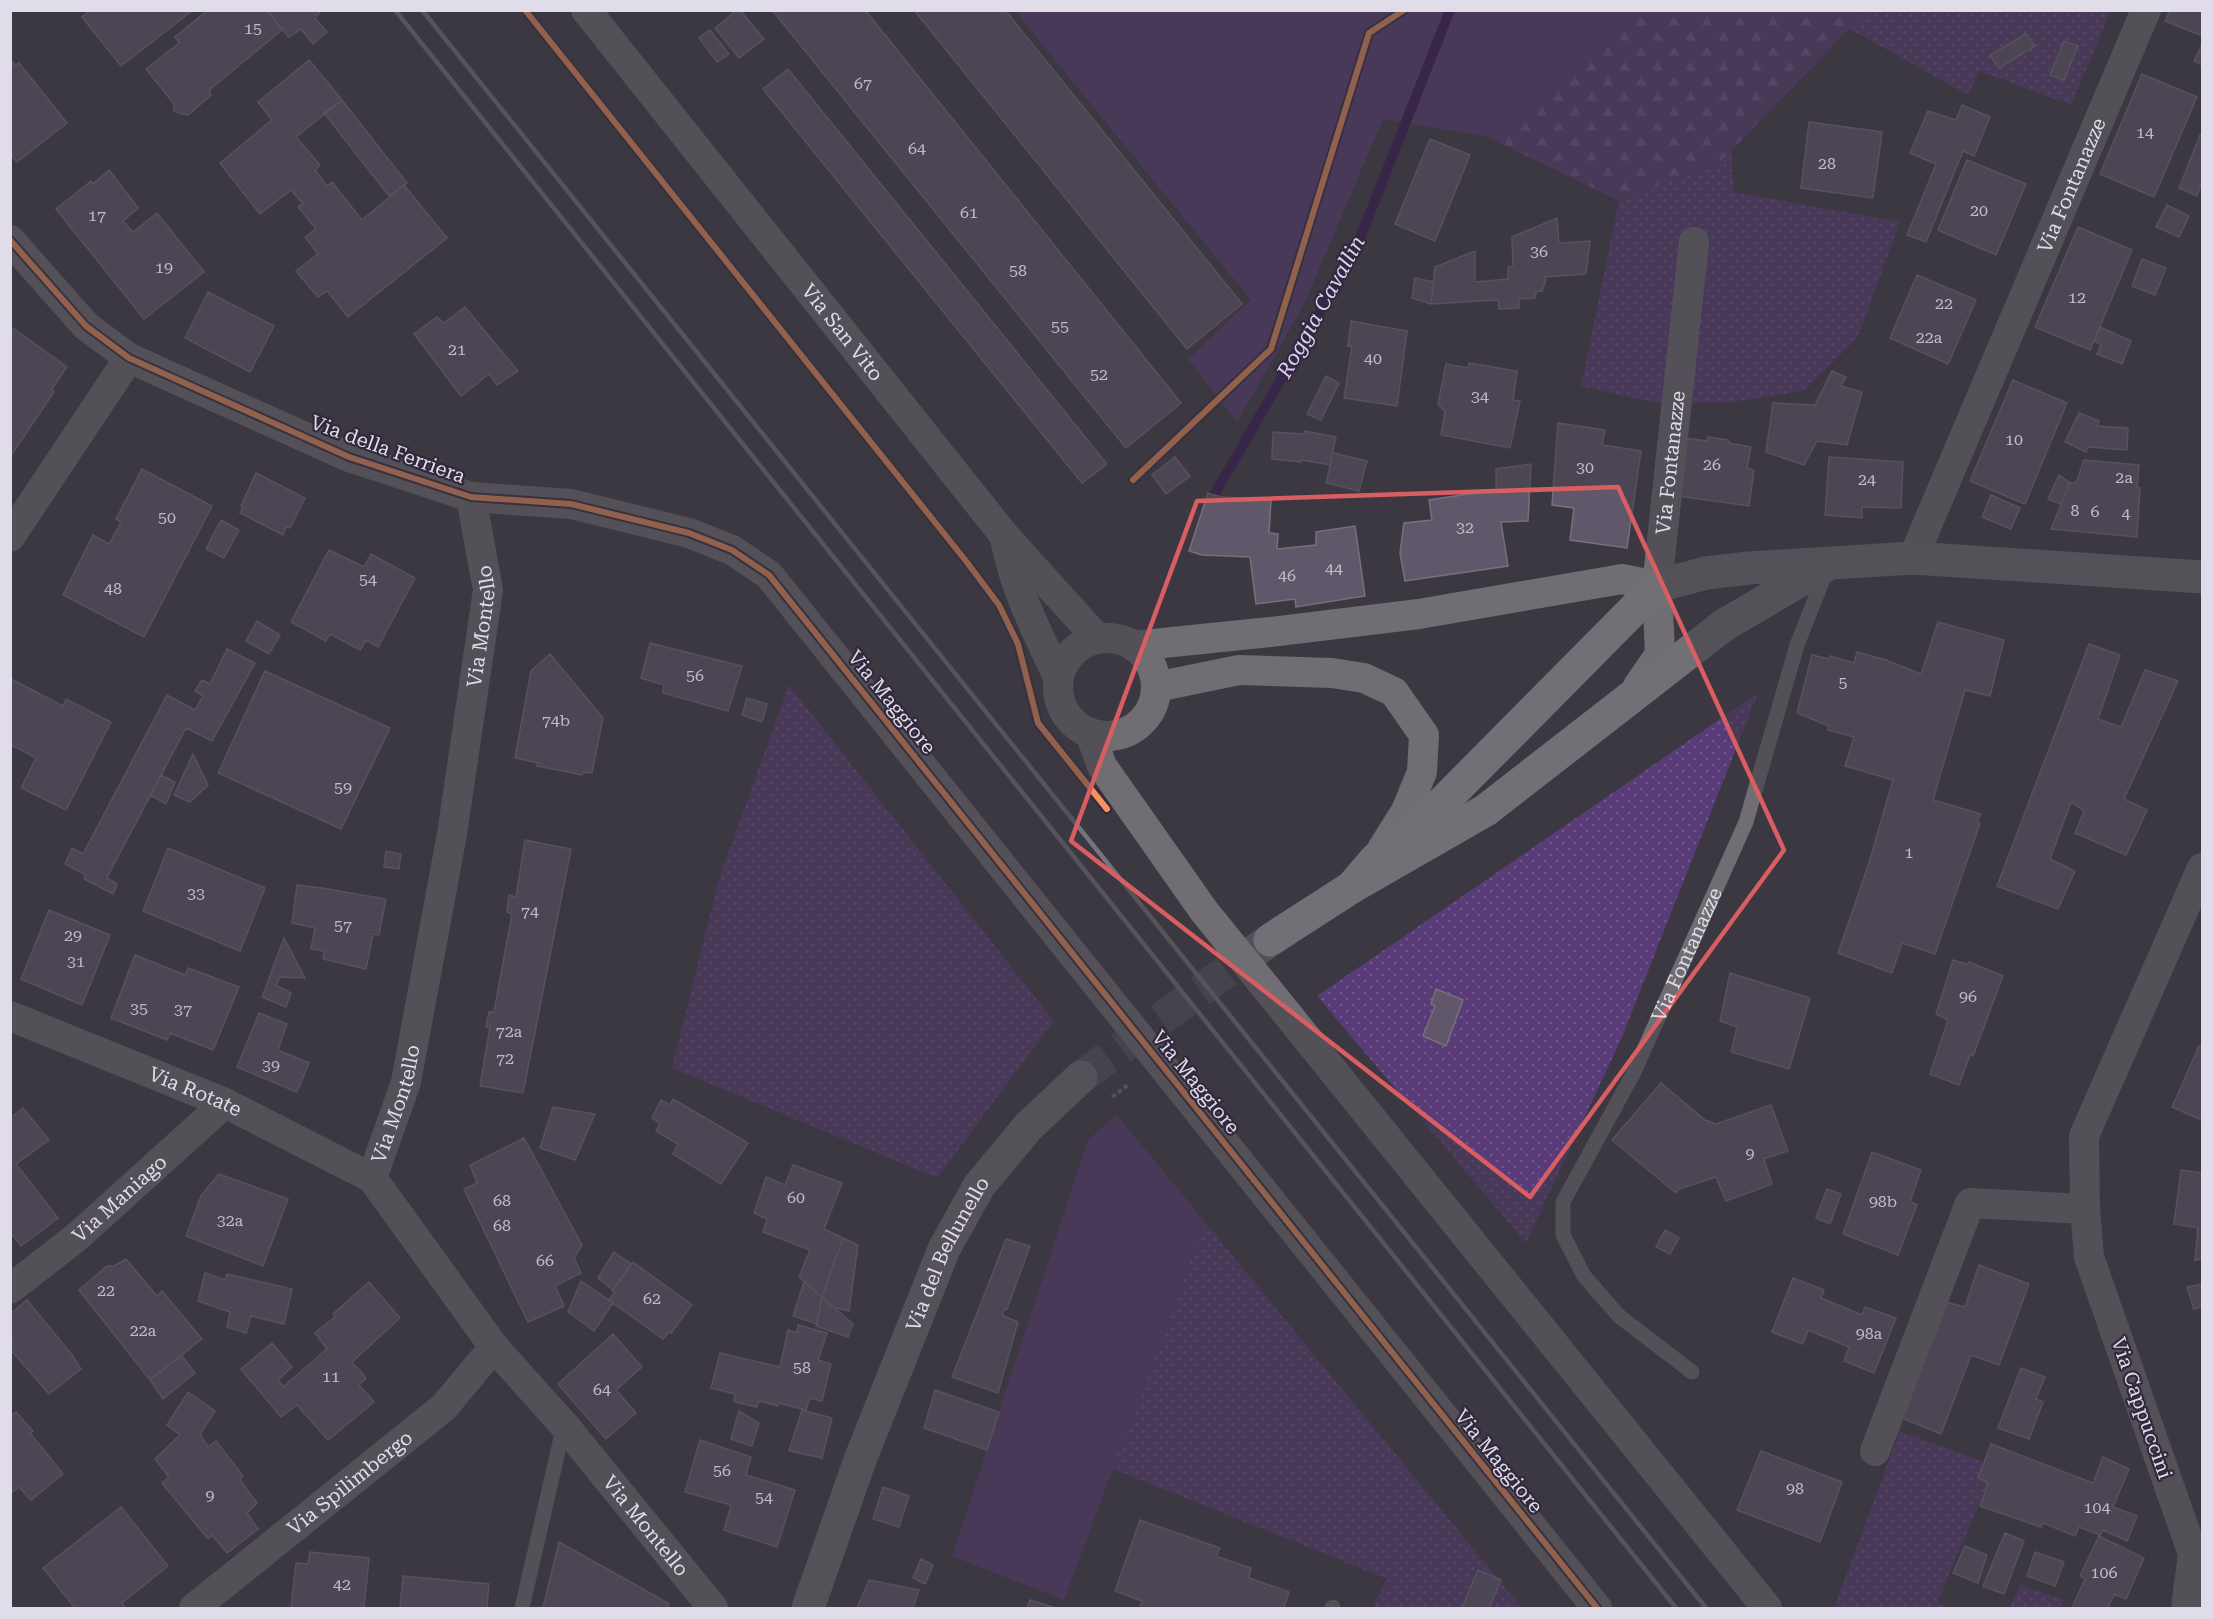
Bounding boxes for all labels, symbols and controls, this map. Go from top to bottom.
house number: 15 [244,19,262,38]
house number: 67 [854,74,872,93]
street label: Via Fontanazze [2032,114,2111,256]
house number: 14 [2136,123,2154,142]
house number: 64 [908,139,926,158]
house number: 28 [1818,154,1836,173]
house number: 20 [1970,201,1988,220]
house number: 61 [960,203,978,222]
house number: 17 [88,206,106,225]
water label: Roggia Cavallin [1272,232,1370,383]
house number: 36 [1530,242,1548,261]
house number: 19 [155,258,173,277]
house number: 58 [1009,261,1027,280]
street label: Via San Vito [797,279,889,386]
house number: 12 [2068,288,2086,307]
house number: 22 [1935,294,1953,313]
house number: 55 [1051,317,1069,336]
house number: 22a [1916,328,1943,347]
house number: 21 [448,340,466,359]
house number: 40 [1364,349,1382,368]
house number: 52 [1090,365,1108,384]
house number: 34 [1471,387,1489,406]
street label: Via Fontanazze [1651,390,1690,536]
street label: Via della Ferriera [307,410,469,488]
house number: 10 [2005,430,2023,449]
house number: 26 [1703,455,1721,474]
house number: 30 [1576,458,1594,477]
house number: 2a [2115,468,2133,487]
house number: 24 [1858,470,1876,489]
house number: 8 [2071,501,2080,520]
house number: 6 [2091,502,2100,521]
house number: 4 [2122,504,2131,523]
house number: 50 [158,508,176,527]
house number: 32 [1456,518,1474,537]
house number: 44 [1325,559,1343,578]
street label: Via Montello [462,563,500,689]
house number: 46 [1278,566,1296,585]
house number: 54 [359,570,377,589]
house number: 48 [104,579,122,598]
street label: Via Maggiore [843,645,941,759]
house number: 56 [686,666,704,685]
house number: 5 [1839,673,1848,692]
house number: 74b [542,711,570,730]
house number: 59 [334,778,352,797]
house number: 1 [1905,843,1914,862]
house number: 33 [187,884,205,903]
street label: Via Fontanazze [1646,884,1727,1025]
house number: 74 [521,902,539,921]
house number: 57 [334,916,352,935]
house number: 29 [64,926,82,945]
house number: 31 [67,952,85,971]
house number: 96 [1959,987,1977,1006]
house number: 35 [130,999,148,1018]
house number: 37 [174,1000,192,1019]
house number: 72a [496,1022,523,1041]
street label: Via Maggiore [1147,1025,1245,1139]
street label: Via Montello [366,1043,425,1166]
house number: 72 [496,1049,514,1068]
house number: 39 [262,1056,280,1075]
street label: Via Rotate [145,1061,246,1122]
house number: 9 [1746,1144,1755,1163]
street label: Via Maniago [67,1150,172,1247]
street label: Via del Bellunello [901,1171,994,1335]
house number: 60 [787,1188,805,1207]
house number: 68 [493,1191,511,1210]
house number: 98b [1869,1192,1897,1211]
house number: 32a [217,1211,244,1230]
house number: 68 [493,1216,511,1235]
house number: 66 [536,1251,554,1270]
house number: 22 [97,1281,115,1300]
house number: 62 [643,1289,661,1308]
house number: 22a [130,1321,157,1340]
house number: 98a [1856,1324,1883,1343]
street label: Via Cappuccini [2107,1334,2177,1482]
house number: 58 [793,1358,811,1377]
house number: 11 [322,1367,340,1386]
house number: 64 [593,1380,611,1399]
street label: Via Maggiore [1450,1404,1548,1518]
street label: Via Spilimbergo [282,1425,417,1540]
house number: 56 [713,1461,731,1480]
street label: Via Montello [598,1470,694,1581]
house number: 98 [1786,1479,1804,1498]
house number: 9 [206,1486,215,1505]
house number: 54 [755,1488,773,1507]
house number: 104 [2084,1498,2110,1517]
house number: 106 [2091,1563,2117,1582]
house number: 42 [333,1575,351,1594]

